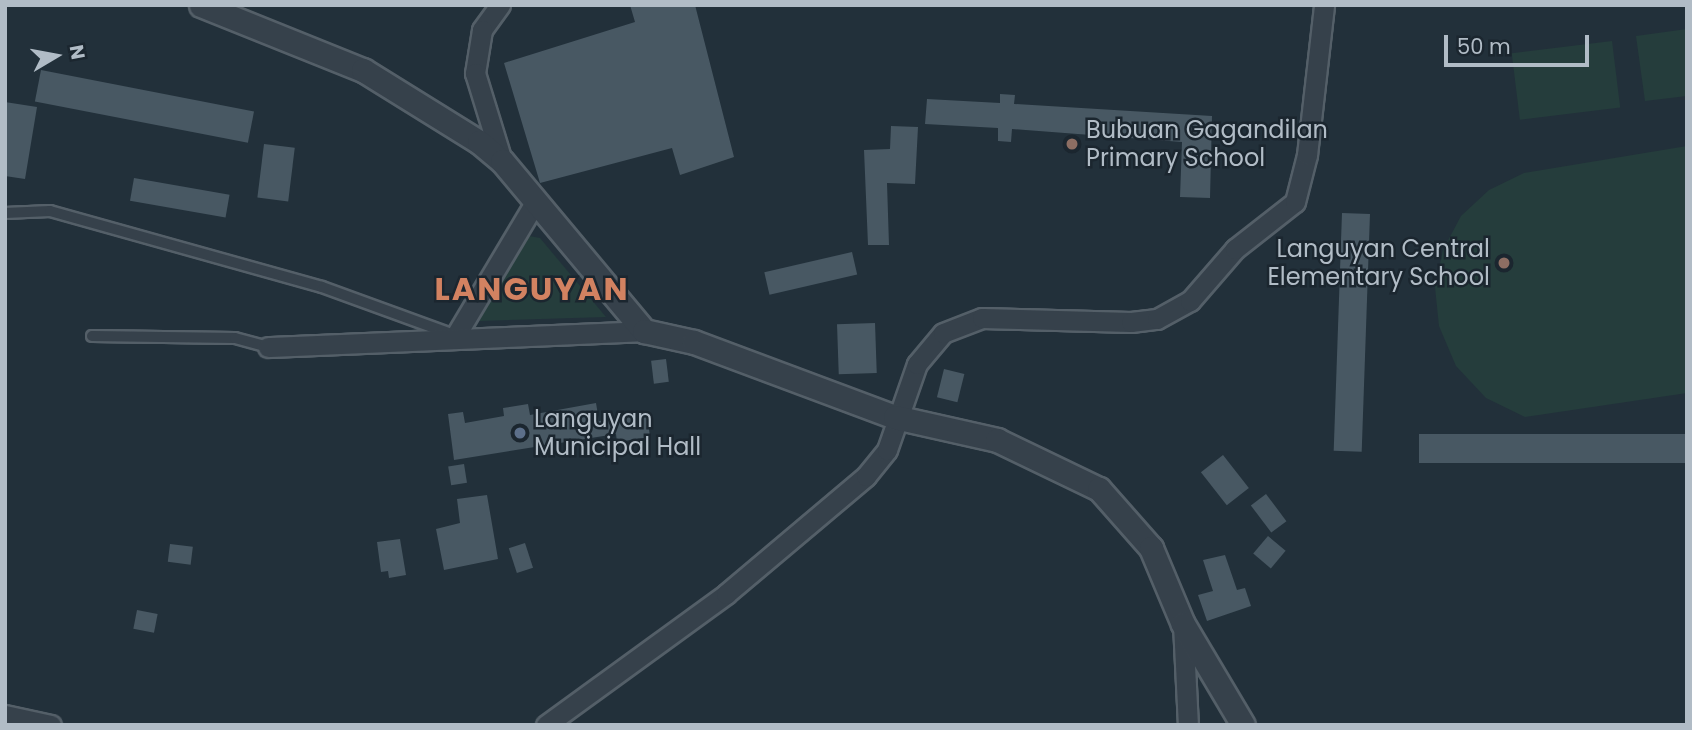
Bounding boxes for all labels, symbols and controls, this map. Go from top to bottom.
north arrow [21,21,91,91]
scale bar [1447,21,1592,65]
text: 50 m [1457,32,1511,61]
text: N [63,43,92,62]
place label: Bubuan Gagandilan Primary School [1086,116,1328,172]
marker: Bubuan Gagandilan Primary School [1064,136,1080,152]
place label: Languyan Central Elementary School [1267,235,1490,291]
marker: Languyan Central Elementary School [1496,255,1512,271]
district label: LANGUYAN [436,270,628,308]
place label: Languyan Municipal Hall [534,405,701,461]
marker: Languyan Municipal Hall [512,425,528,441]

